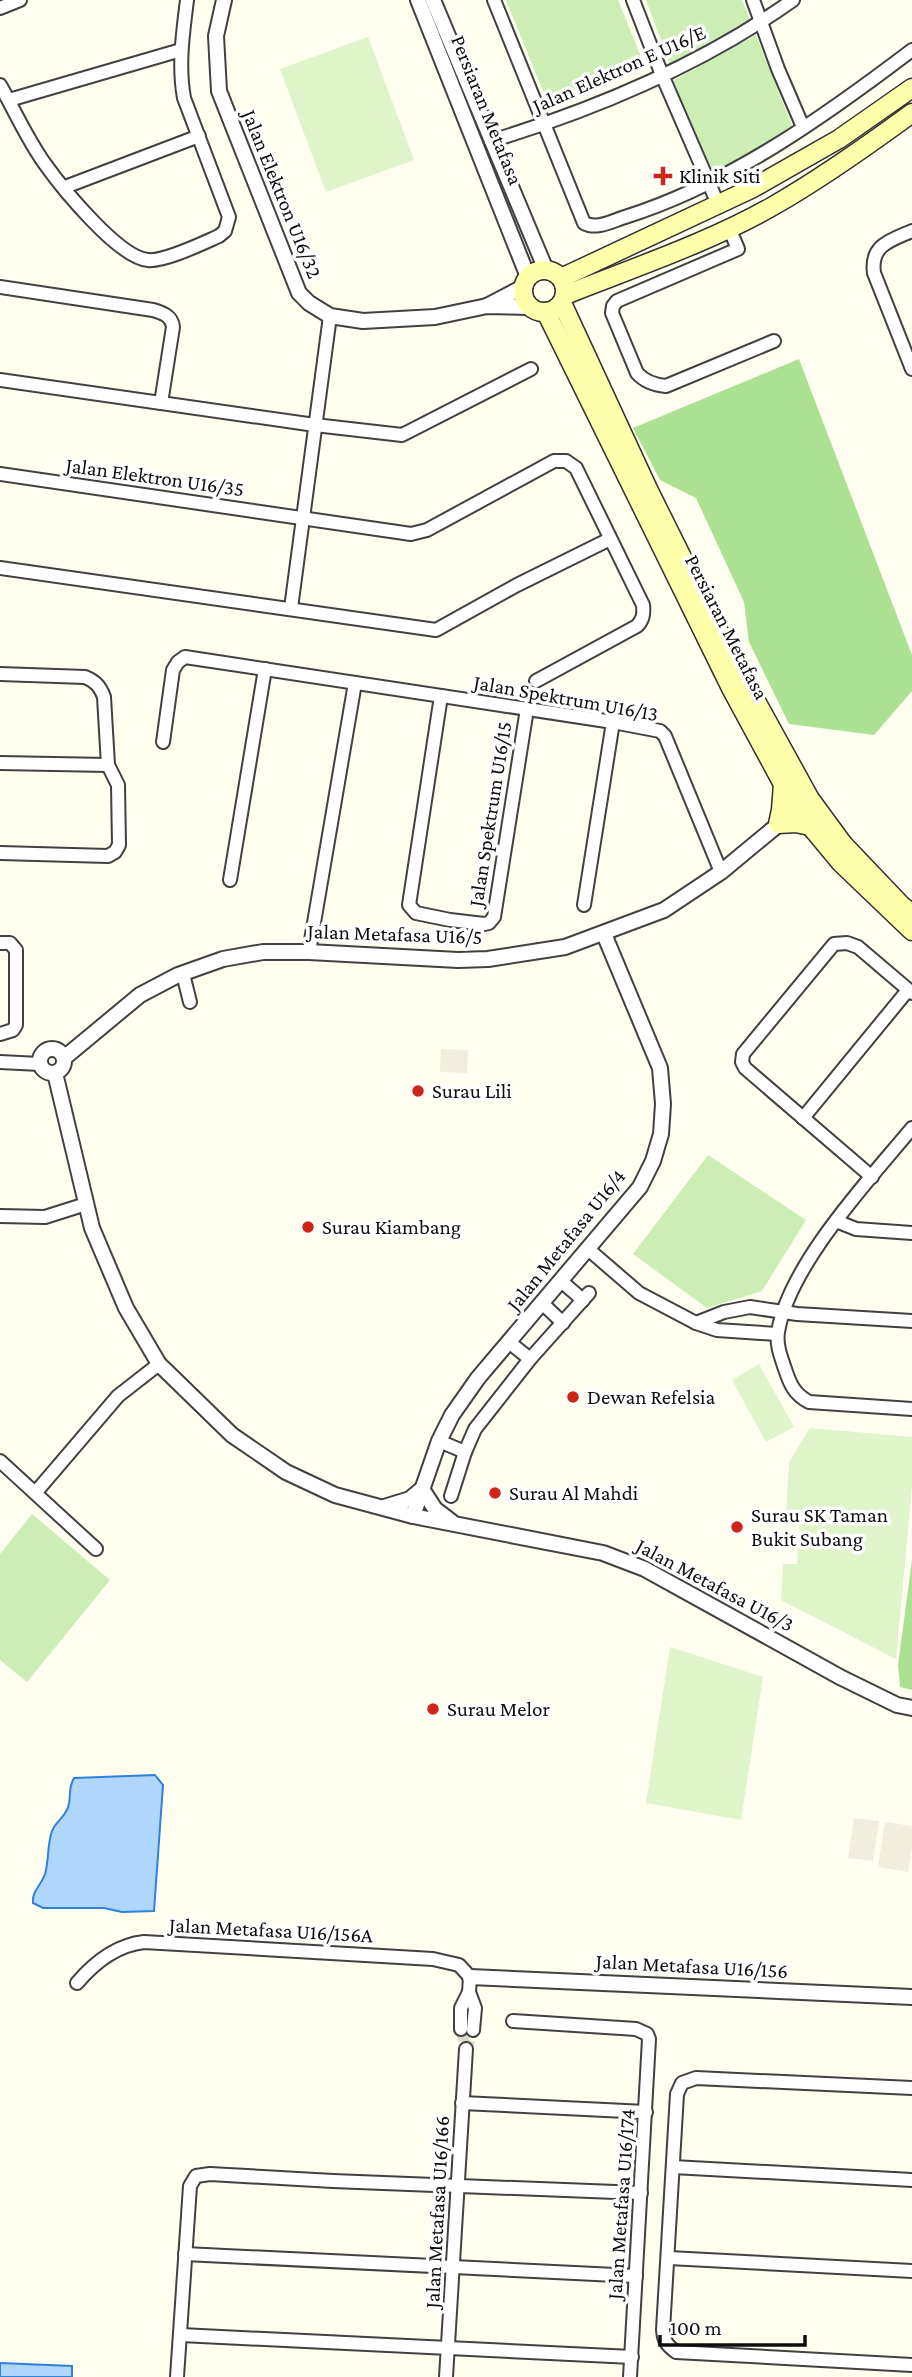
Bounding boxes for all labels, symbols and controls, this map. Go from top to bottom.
street label: Jalan Elektron E U16/E [527,20,709,119]
street label: Persiaran Metafasa [446,32,528,189]
street label: Jalan Elektron U16/32 [236,104,327,282]
place label: Klinik Siti [679,164,761,188]
marker: Klinik Siti [653,166,673,186]
street label: Jalan Elektron U16/35 [62,452,246,501]
street label: Persiaran Metafasa [680,551,774,704]
street label: Jalan Spektrum U16/13 [470,670,660,726]
street label: Jalan Spektrum U16/15 [463,720,516,910]
street label: Jalan Metafasa U16/5 [305,919,483,949]
place label: Surau Lili [432,1079,512,1103]
marker: Surau Lili [410,1083,426,1099]
street label: Jalan Metafasa U16/4 [500,1164,630,1317]
place label: Surau Kiambang [322,1215,461,1239]
marker: Surau Kiambang [300,1219,316,1235]
place label: Dewan Refelsia [587,1385,716,1409]
marker: Dewan Refelsia [565,1389,581,1405]
place label: Surau Al Mahdi [509,1481,639,1505]
marker: Surau Al Mahdi [487,1485,503,1501]
place label: Surau SK Taman Bukit Subang [751,1503,888,1551]
marker: Surau SK Taman Bukit Subang [729,1519,745,1535]
street label: Jalan Metafasa U16/3 [630,1532,798,1637]
place label: Surau Melor [447,1697,550,1721]
marker: Surau Melor [425,1701,441,1717]
street label: Jalan Metafasa U16/156A [166,1913,374,1947]
street label: Jalan Metafasa U16/156 [593,1949,789,1983]
street label: Jalan Metafasa U16/174 [602,2108,640,2302]
street label: Jalan Metafasa U16/166 [420,2115,454,2311]
scale bar [660,2304,805,2348]
text: 100 m [670,2316,722,2340]

